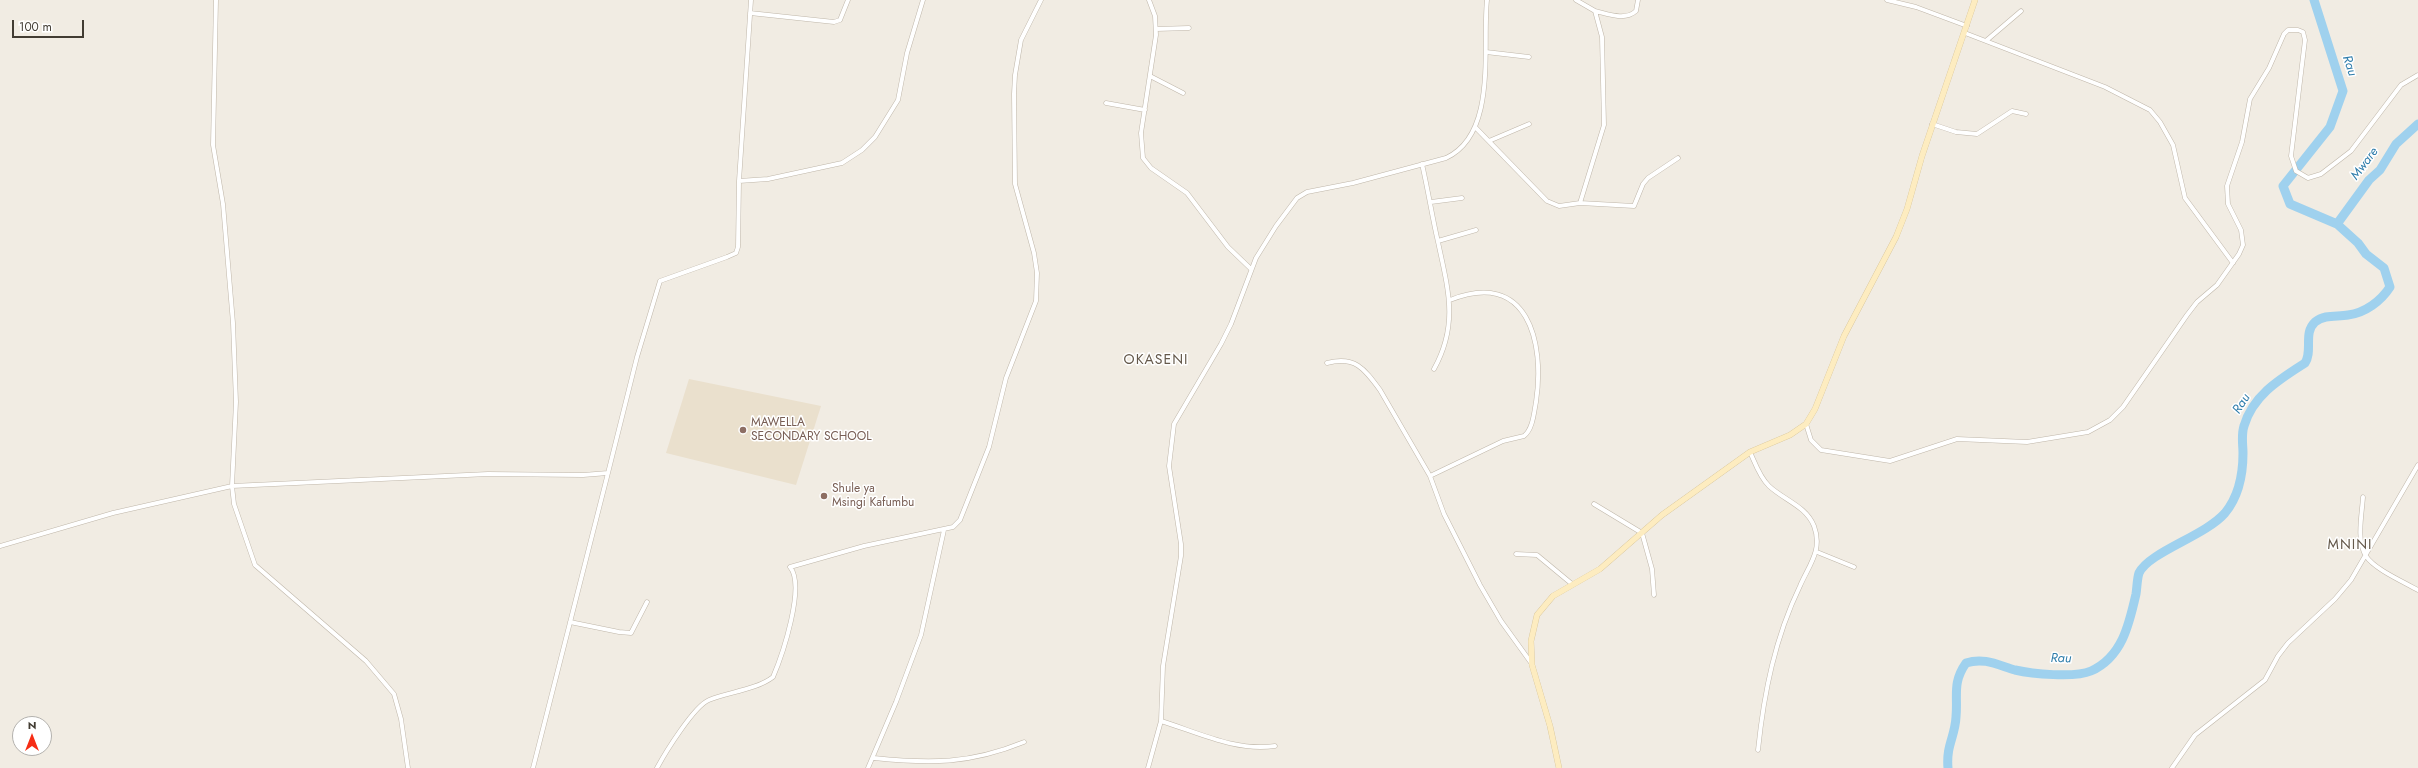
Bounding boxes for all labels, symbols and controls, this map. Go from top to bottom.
scale bar [14,12,86,38]
text: 100 m [19,18,52,36]
water label: Rau [2338,54,2360,78]
water label: Mware [2348,145,2382,183]
district label: OKASENI [1124,353,1188,369]
water label: Rau [2230,391,2254,417]
place label: MAWELLA SECONDARY SCHOOL [751,416,872,444]
marker: MAWELLA SECONDARY SCHOOL [738,425,748,435]
place label: Shule ya Msingi Kafumbu [832,482,914,510]
marker: Shule ya Msingi Kafumbu [819,491,829,501]
district label: MNINI [2328,538,2372,554]
water label: Rau [2050,651,2072,667]
north arrow [12,716,52,756]
text: N [28,717,36,733]

